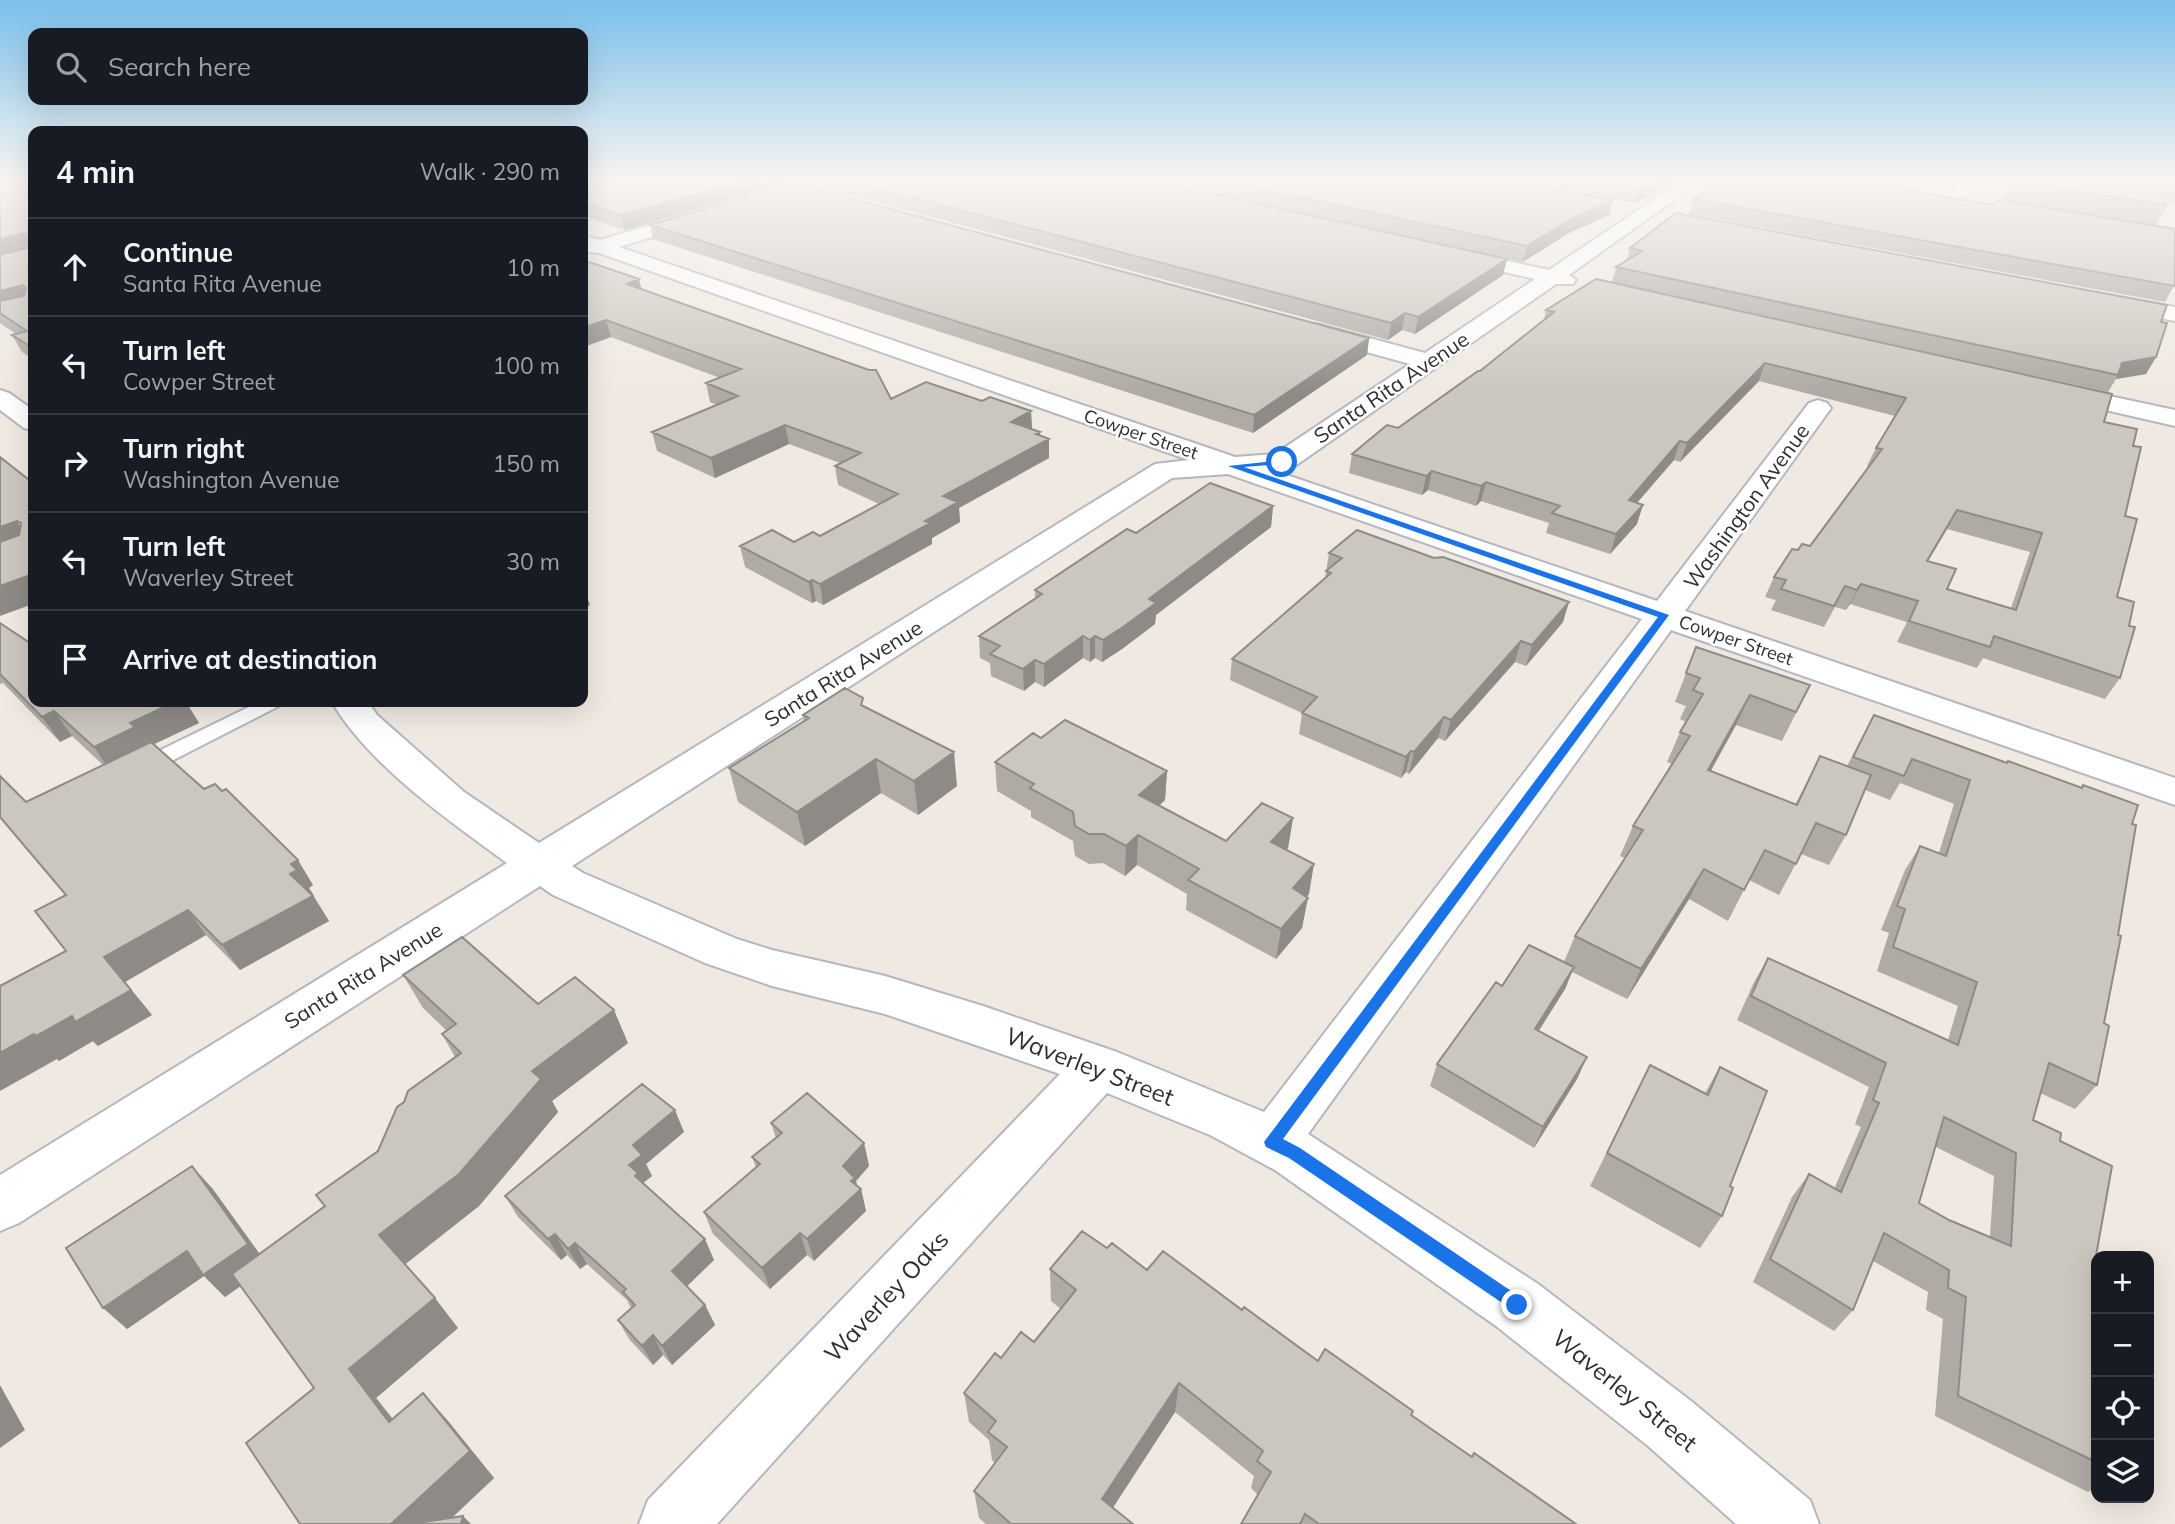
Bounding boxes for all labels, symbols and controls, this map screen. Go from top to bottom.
search box [28,28,588,105]
icon: search [52,48,90,86]
text: Search here [108,50,251,83]
text: 4 min [56,153,135,191]
text: Walk · 290 m [420,157,560,186]
text: Continue [123,236,233,269]
icon: ahead [56,248,94,286]
text: 10 m [506,253,560,282]
text: Santa Rita Avenue [123,269,322,298]
street label: Santa Rita Avenue [1308,325,1474,449]
text: Turn left [123,334,225,367]
icon: left [56,346,94,384]
text: 100 m [492,351,560,380]
text: Cowper Street [123,367,275,396]
street label: Cowper Street [1081,404,1201,464]
street label: Washington Avenue [1677,418,1815,594]
text: Turn right [123,432,244,465]
icon: right [56,444,94,482]
route start [1266,446,1297,477]
text: 150 m [492,449,560,478]
text: Washington Avenue [123,465,339,494]
text: Turn left [123,530,225,563]
icon: left [56,542,94,580]
text: 30 m [506,547,560,576]
text: Waverley Street [123,563,294,592]
street label: Cowper Street [1676,610,1796,670]
street label: Santa Rita Avenue [759,614,927,732]
icon: arrive [56,640,94,678]
text: Arrive at destination [123,643,378,676]
street label: Santa Rita Avenue [279,916,447,1034]
street label: Waverley Street [1002,1020,1178,1112]
street label: Waverley Oaks [818,1224,954,1368]
map controls [2091,1251,2154,1503]
button: + [2091,1251,2154,1314]
route end [1501,1289,1532,1320]
button: − [2091,1314,2154,1377]
street label: Waverley Street [1546,1322,1704,1458]
button: locate [2091,1377,2154,1440]
button: layers [2091,1440,2154,1503]

